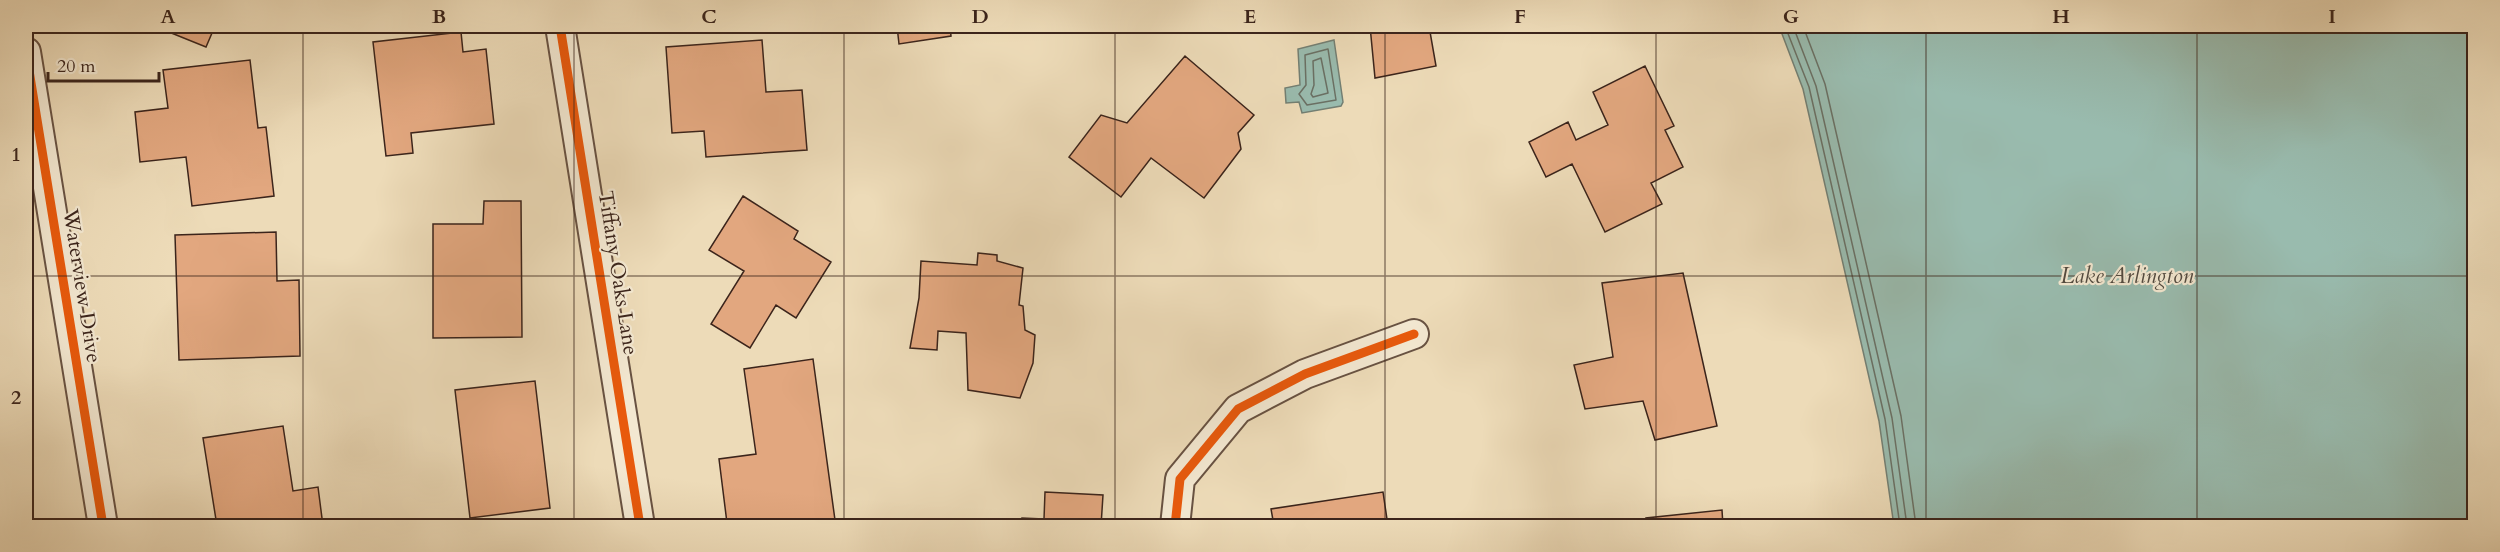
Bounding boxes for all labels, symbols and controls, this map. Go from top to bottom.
text: A [160,3,176,30]
text: B [432,3,446,30]
text: C [701,3,717,30]
text: D [971,3,989,30]
text: E [1244,3,1256,30]
text: F [1514,3,1526,30]
text: G [1783,3,1799,30]
text: H [2052,3,2070,30]
text: I [2328,3,2336,30]
scale bar [48,45,159,83]
text: 20 m [57,54,96,79]
text: 1 [11,141,21,168]
street label: Tiffany Oaks Lane [591,189,645,357]
street label: Waterview Drive [55,206,108,365]
water label: Lake Arlington [2061,261,2194,291]
text: 2 [11,384,21,411]

